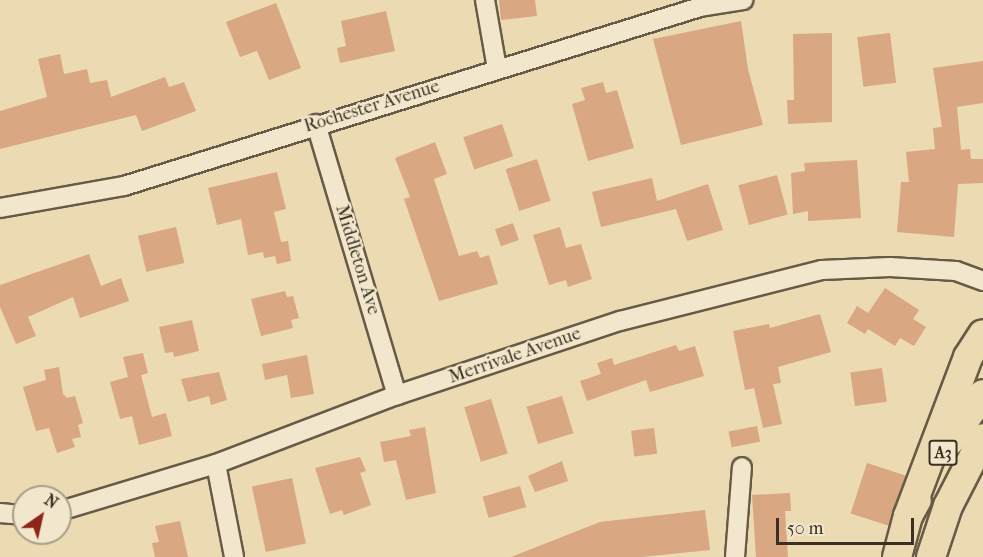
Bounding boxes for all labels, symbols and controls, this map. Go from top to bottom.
street label: Rochester Avenue [302,76,442,138]
street label: Middleton Ave [330,203,384,317]
street label: Merrivale Avenue [446,323,584,389]
road number: A3 [928,440,958,466]
north arrow [12,485,72,545]
text: N [41,490,62,513]
scale bar [779,506,917,544]
text: 50 m [787,518,823,539]

